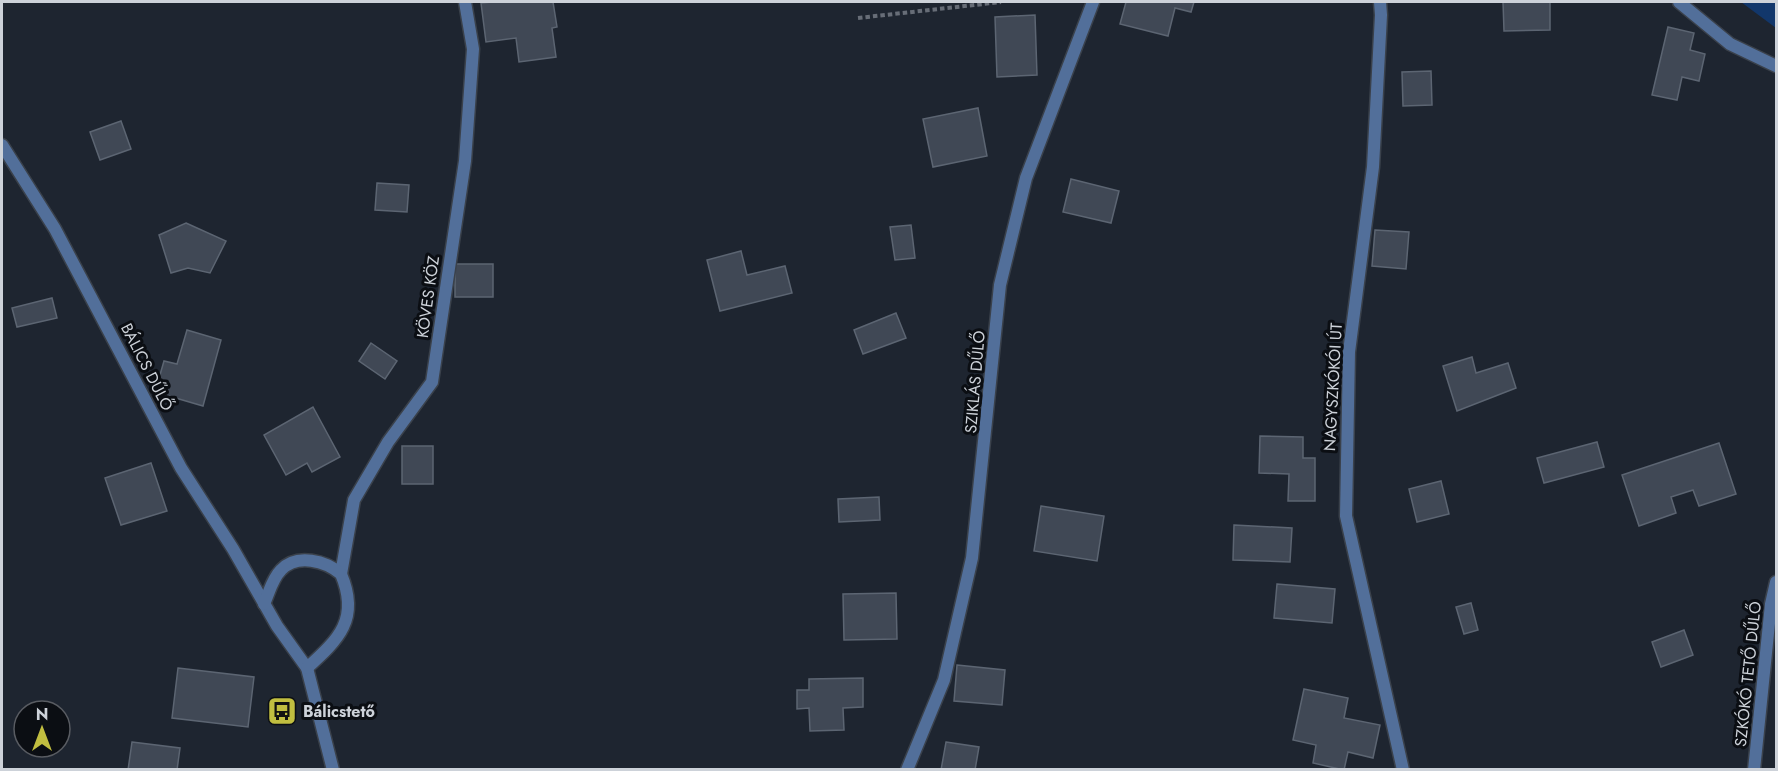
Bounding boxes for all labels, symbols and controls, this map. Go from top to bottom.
street label: KÖVES KÖZ [411,254,445,339]
street label: BÁLICS DŰLŐ [115,319,179,415]
street label: NAGYSZKÓKÓI ÚT [1318,322,1348,452]
street label: SZIKLÁS DŰLŐ [959,330,991,434]
street label: SZKÓKÓ TETŐ DŰLŐ [1729,600,1767,748]
bus stop icon: Bálicstető [266,695,298,727]
north arrow [12,699,72,759]
place label: Bálicstető [303,700,375,723]
text: N [36,703,48,726]

